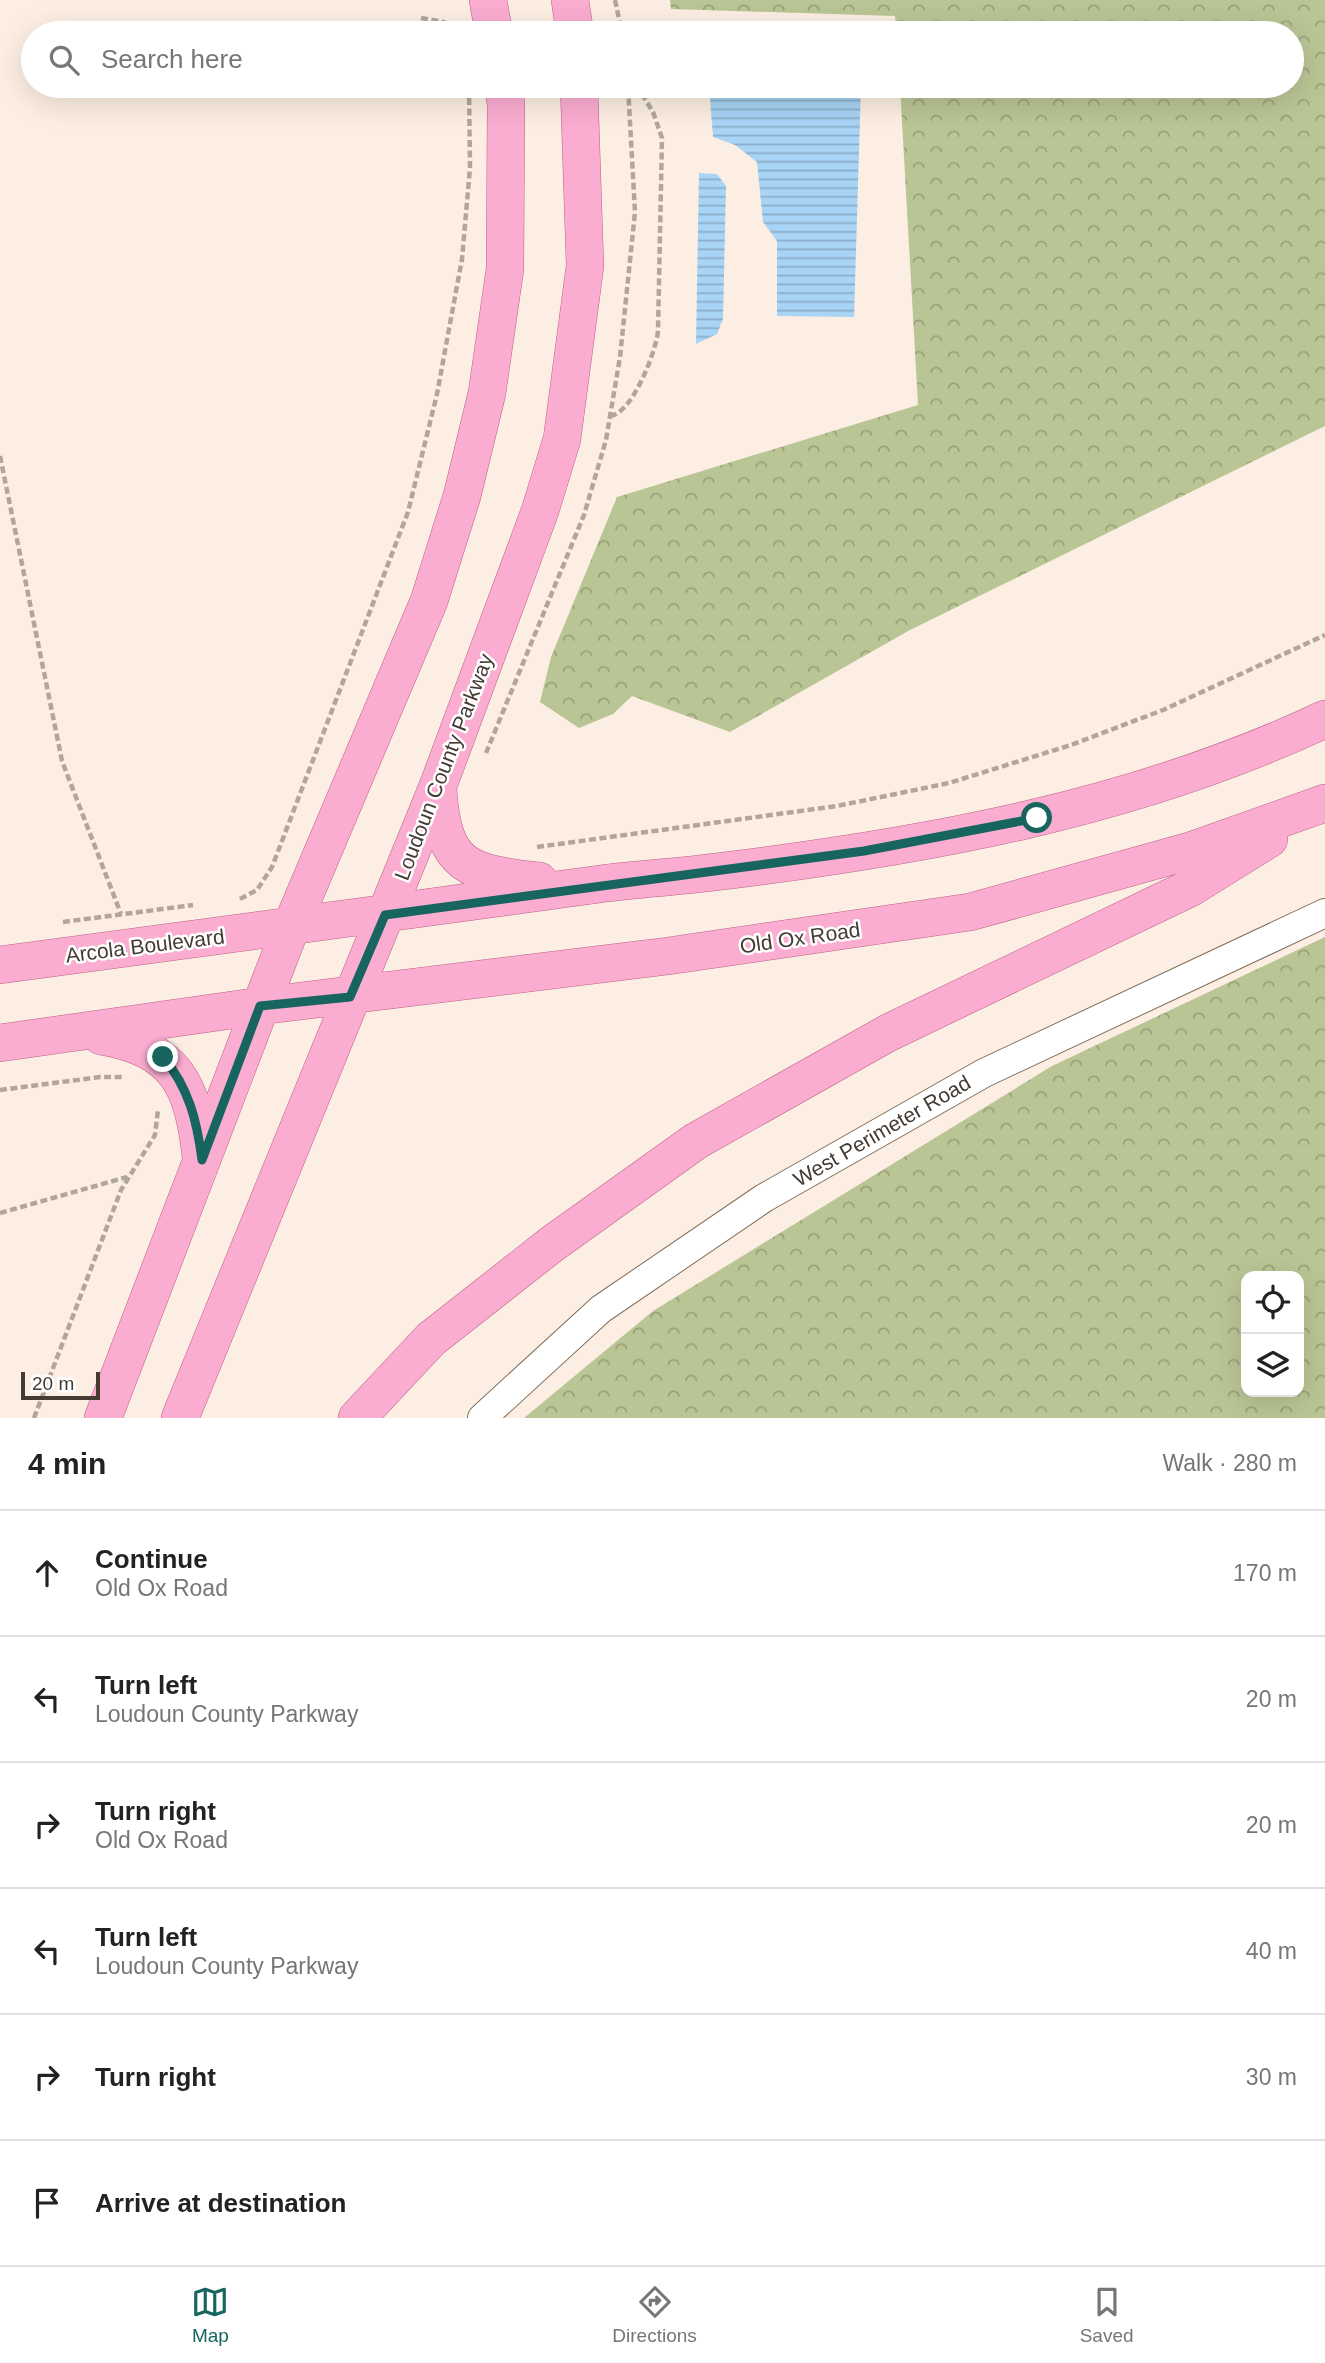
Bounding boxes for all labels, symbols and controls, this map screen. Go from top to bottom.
search box [21,21,1304,98]
icon: search [45,41,83,79]
text: Search here [101,44,243,74]
street label: Loudoun County Parkway [390,650,498,883]
route start [1021,802,1052,833]
street label: Old Ox Road [738,918,862,957]
street label: Arcola Boulevard [64,924,226,967]
route end [147,1041,178,1072]
street label: West Perimeter Road [789,1071,974,1191]
map controls [1241,1271,1304,1397]
button: locate [1241,1271,1304,1334]
button: layers [1241,1334,1304,1397]
scale bar [21,1369,100,1401]
text: 20 m [32,1373,74,1394]
text: 4 min [28,1447,106,1480]
text: Walk · 280 m [1162,1450,1297,1476]
text: Continue [95,1544,208,1574]
icon: ahead [28,1554,66,1592]
text: 170 m [1233,1560,1297,1586]
text: Old Ox Road [95,1575,228,1601]
text: Turn left [95,1670,197,1700]
icon: left [28,1680,66,1718]
text: 20 m [1246,1686,1297,1712]
text: Loudoun County Parkway [95,1701,358,1727]
text: Turn right [95,1796,216,1826]
icon: right [28,1806,66,1844]
text: 20 m [1246,1812,1297,1838]
text: Old Ox Road [95,1827,228,1853]
text: Turn left [95,1922,197,1952]
icon: left [28,1932,66,1970]
text: 40 m [1246,1938,1297,1964]
text: Loudoun County Parkway [95,1953,358,1979]
icon: right [28,2058,66,2096]
text: Turn right [95,2062,216,2092]
text: 30 m [1246,2064,1297,2090]
icon: arrive [28,2184,66,2222]
text: Arrive at destination [95,2188,346,2218]
tab: Map [191,2283,229,2347]
tab: Directions [612,2283,697,2347]
tab: Saved [1080,2283,1134,2347]

